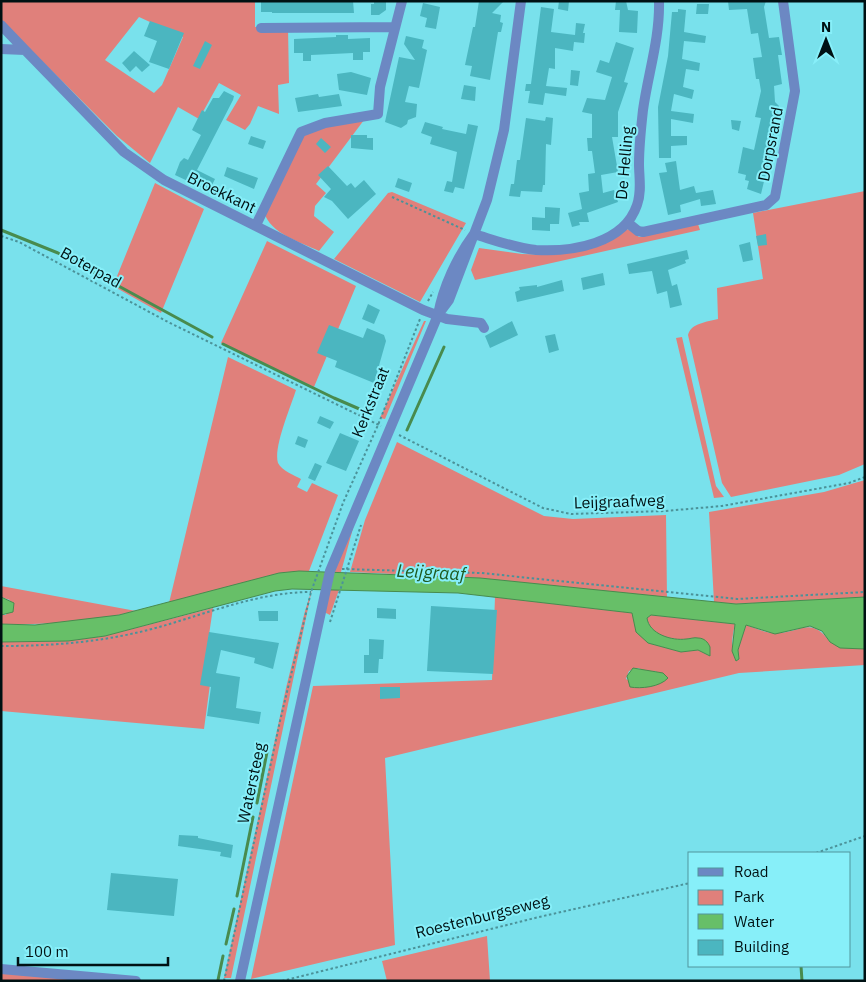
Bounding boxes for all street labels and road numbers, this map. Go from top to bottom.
street label: Dorpsrand [753,105,787,183]
street label: De Helling [611,125,637,201]
street label: Broekkant [184,167,260,217]
street label: Boterpad [57,242,125,292]
street label: Kerkstraat [347,364,393,440]
street label: Leijgraafweg [573,489,665,513]
street label: Watersteeg [233,740,269,825]
street label: Roestenburgseweg [413,890,551,942]

